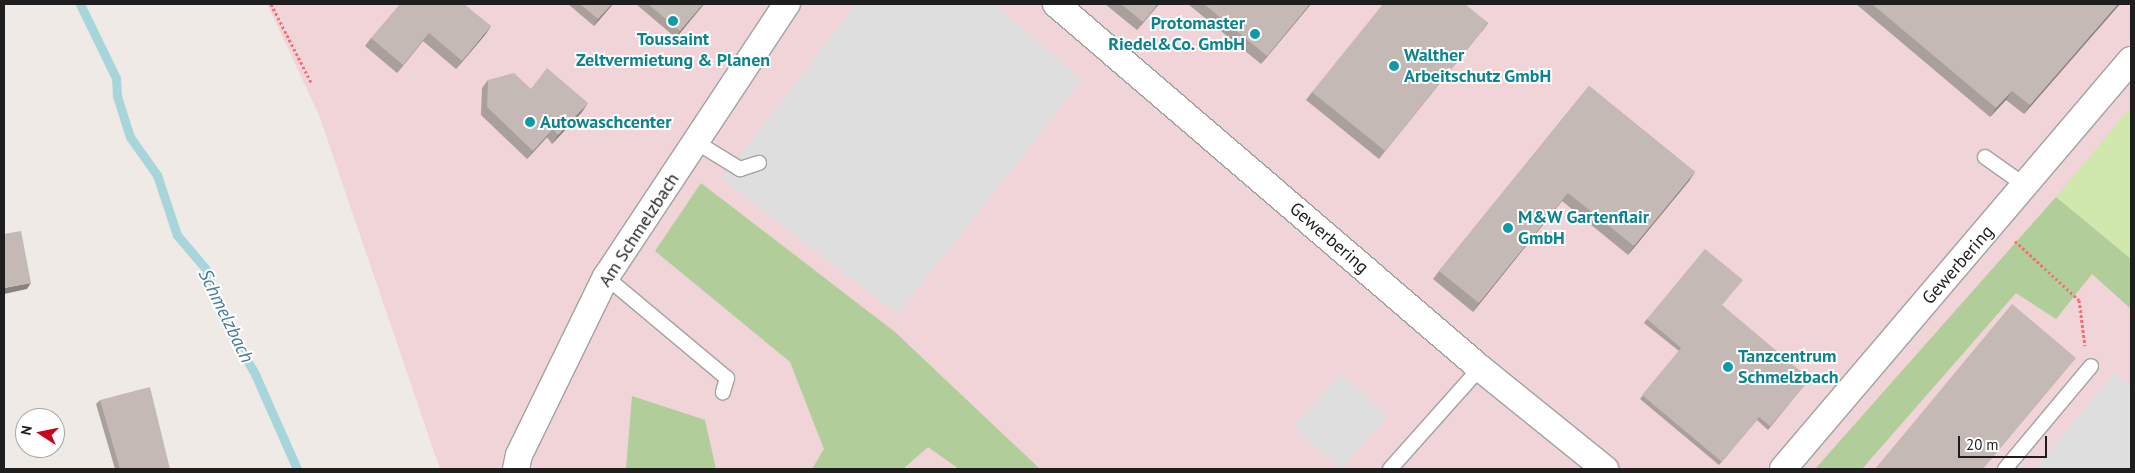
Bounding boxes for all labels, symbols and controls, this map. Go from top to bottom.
place label: Protomaster Riedel&Co. GmbH [1107,13,1245,56]
marker: Toussaint Zeltvermietung & Planen [667,15,679,27]
marker: Protomaster Riedel&Co. GmbH [1249,28,1261,40]
place label: Toussaint Zeltvermietung & Planen [576,29,770,72]
place label: Walther Arbeitschutz GmbH [1404,45,1552,88]
marker: Walther Arbeitschutz GmbH [1388,60,1400,72]
place label: Autowaschcenter [540,111,671,133]
marker: Autowaschcenter [524,116,536,128]
street label: Am Schmelzbach [594,169,684,291]
street label: Gewerbering [1285,198,1373,278]
place label: M&W Gartenflair GmbH [1518,207,1650,250]
street label: Gewerbering [1918,221,1998,309]
marker: M&W Gartenflair GmbH [1502,222,1514,234]
water label: Schmelzbach [194,265,258,367]
place label: Tanzcentrum Schmelzbach [1738,346,1838,388]
marker: Tanzcentrum Schmelzbach [1722,361,1734,373]
north arrow [15,408,65,458]
text: N [17,424,36,437]
scale bar [1960,426,2049,458]
text: 20 m [1966,435,1999,454]

